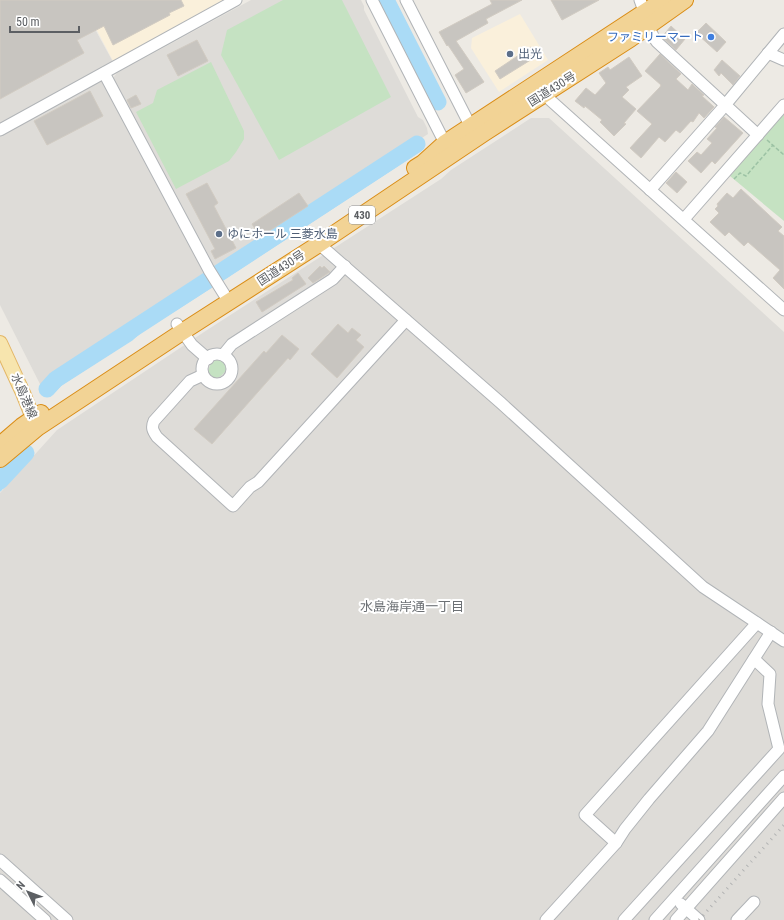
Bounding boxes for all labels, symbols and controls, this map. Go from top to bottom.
scale bar [10,8,79,34]
text: 50 m [16,15,40,29]
place label: ファミリーマート [607,30,703,44]
marker: ファミリーマート [706,32,716,42]
place label: 出光 [518,47,542,61]
marker: 出光 [505,49,515,59]
street label: 国道430号 [525,69,579,109]
road number: 430 [349,206,375,224]
place label: ゆにホール 三菱水島 [227,227,338,241]
marker: ゆにホール 三菱水島 [214,229,224,239]
street label: 国道430号 [255,247,307,289]
street label: 水島港線 [8,371,40,421]
district label: 水島海岸通一丁目 [360,599,464,614]
north arrow [8,872,48,912]
text: N [14,879,28,893]

